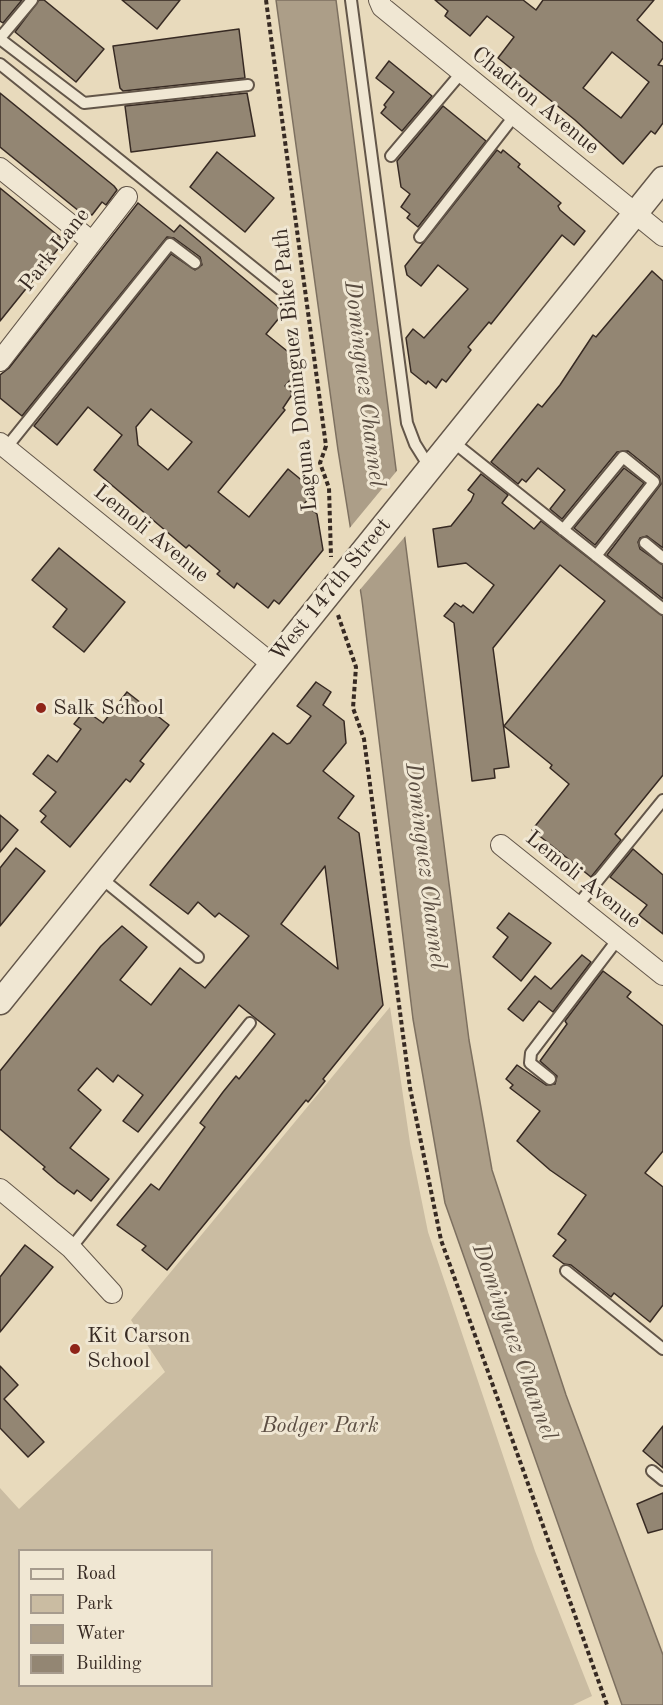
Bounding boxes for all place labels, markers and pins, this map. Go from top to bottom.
place label: Salk School [53,695,164,721]
marker: Salk School [34,701,48,715]
place label: Kit Carson School [87,1323,190,1374]
marker: Kit Carson School [68,1342,82,1356]

